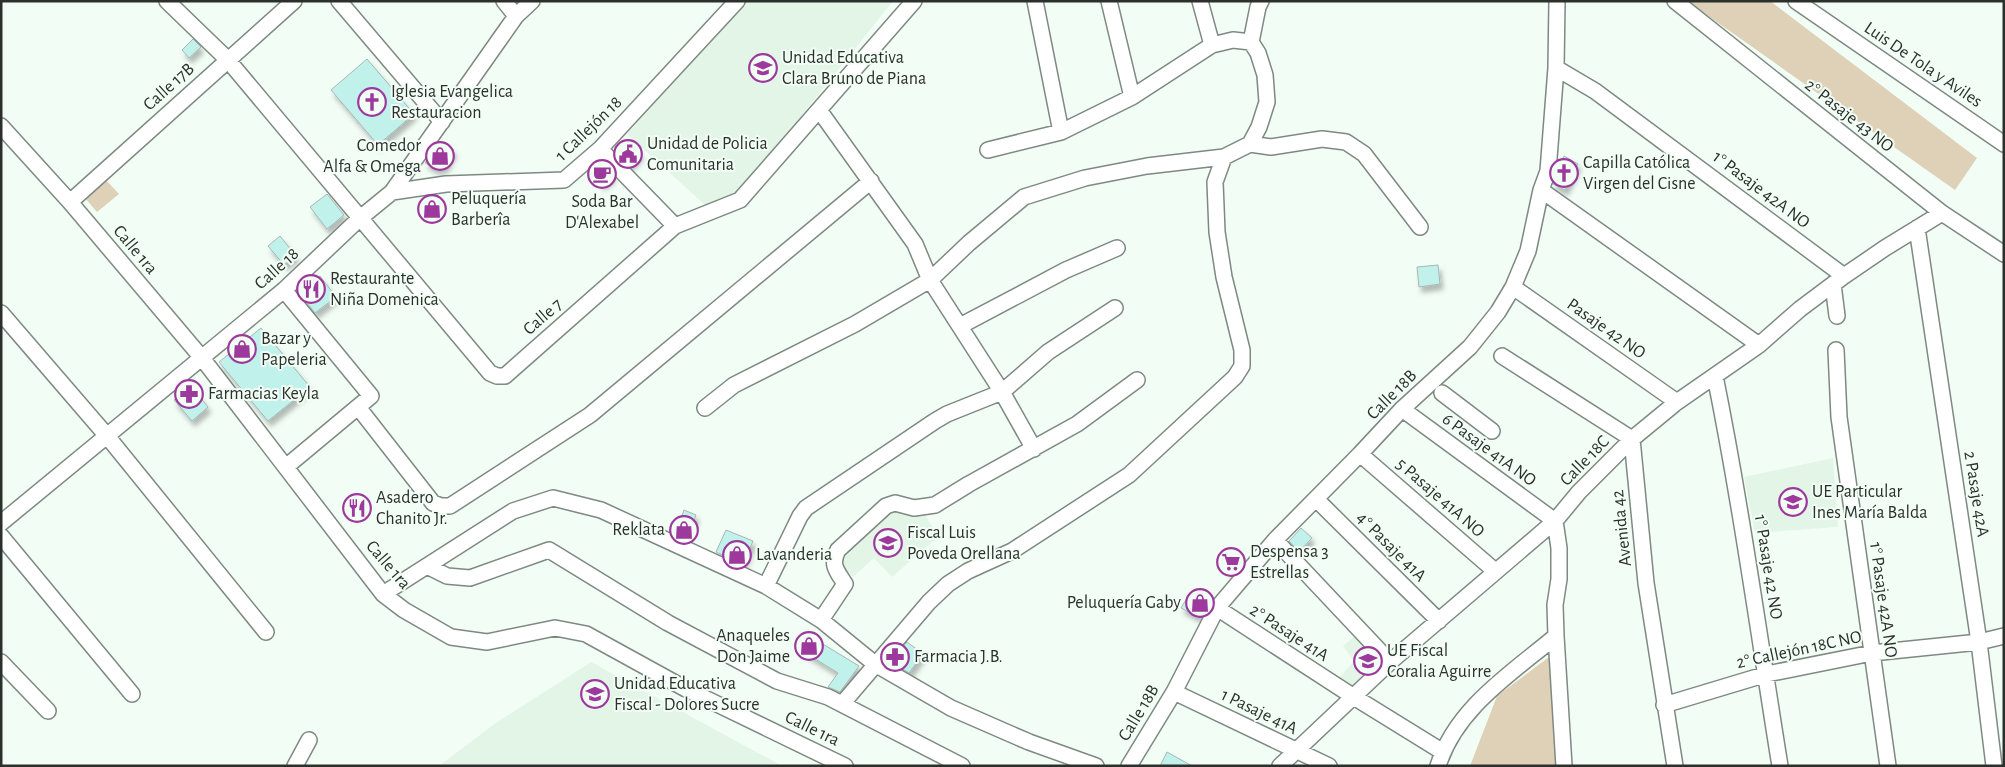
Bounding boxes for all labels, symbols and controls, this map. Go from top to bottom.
street label: Luis De Tola y Aviles [1861,19,1985,111]
place label: Unidad Educativa Clara Bruno de Piana [782,49,926,88]
school or university icon: Unidad Educativa Clara Bruno de Piana [748,53,778,83]
street label: Calle 17B [140,60,198,114]
street label: 2° Pasaje 43 NO [1801,76,1897,156]
place label: Iglesia Evangelica Restauracion [391,83,513,122]
church icon: Iglesia Evangelica Restauracion [357,87,387,117]
street label: 1 Callejón 18 [552,93,626,165]
place label: Unidad de Policia Comunitaria [647,135,768,174]
place label: Comedor Alfa & Omega [323,137,421,176]
public building icon: Unidad de Policia Comunitaria [613,139,643,169]
shop icon: Comedor Alfa & Omega [425,141,455,171]
street label: 1° Pasaje 42A NO [1709,148,1813,232]
place label: Capilla Católica Virgen del Cisne [1583,154,1696,193]
church icon: Capilla Católica Virgen del Cisne [1549,158,1579,188]
cafe icon: Soda Bar D'Alexabel [587,159,617,189]
place label: Peluquería Barberîa [451,190,527,229]
place label: Soda Bar D'Alexabel [565,193,639,232]
shop icon: Peluquería Barberîa [417,194,447,224]
street label: Calle 1ra [109,222,161,278]
street label: Calle 18 [251,245,303,293]
place label: Restaurante Niña Domenica [330,270,439,309]
restaurant icon: Restaurante Niña Domenica [296,274,326,304]
street label: Calle 7 [520,295,566,339]
street label: Pasaje 42 NO [1563,295,1649,363]
place label: Bazar y Papeleria [261,330,327,369]
shop icon: Bazar y Papeleria [227,334,257,364]
street label: Calle 18B [1364,367,1420,423]
pharmacy icon: Farmacias Keyla [174,379,204,409]
place label: Farmacias Keyla [208,385,319,403]
street label: 6 Pasaje 41A NO [1439,410,1539,490]
street label: Calle 18C [1557,432,1613,490]
street label: 2 Pasaje 42A [1960,450,1992,539]
street label: 5 Pasaje 41A NO [1392,455,1488,541]
place label: UE Particular Ines María Balda [1812,483,1928,522]
school or university icon: UE Particular Ines María Balda [1778,487,1808,517]
place label: Asadero Chanito Jr. [376,489,448,528]
street label: Avenida 42 [1609,489,1635,567]
restaurant icon: Asadero Chanito Jr. [342,493,372,523]
street label: 4° Pasaje 41A [1353,509,1430,586]
street label: 1° Pasaje 42 NO [1751,513,1785,621]
shop icon: Reklata [669,515,699,545]
place label: Reklata [612,521,665,539]
place label: Fiscal Luis Poveda Orellana [907,524,1021,563]
school or university icon: Fiscal Luis Poveda Orellana [873,528,903,558]
street label: Calle 1ra [362,537,414,593]
shop icon: Lavanderia [722,540,752,570]
street label: 1° Pasaje 42A NO [1866,541,1900,659]
place label: Despensa 3 Estrellas [1250,543,1329,582]
place label: Lavanderia [756,546,832,564]
supermarket icon: Despensa 3 Estrellas [1216,547,1246,577]
shop icon: Peluquería Gaby [1185,588,1215,618]
place label: Peluquería Gaby [1067,594,1181,612]
street label: 2° Pasaje 41A [1246,601,1332,665]
place label: Anaqueles Don Jaime [716,627,790,666]
street label: 2° Callejón 18C NO [1735,628,1863,672]
shop icon: Anaqueles Don Jaime [794,631,824,661]
pharmacy icon: Farmacia J.B. [880,642,910,672]
place label: UE Fiscal Coralia Aguirre [1387,642,1491,681]
school or university icon: UE Fiscal Coralia Aguirre [1353,646,1383,676]
place label: Farmacia J.B. [914,648,1003,666]
place label: Unidad Educativa Fiscal - Dolores Sucre [614,675,760,714]
school or university icon: Unidad Educativa Fiscal - Dolores Sucre [580,679,610,709]
street label: Calle 18B [1115,682,1163,744]
street label: 1 Pasaje 41A [1218,686,1301,738]
street label: Calle 1ra [782,708,842,750]

